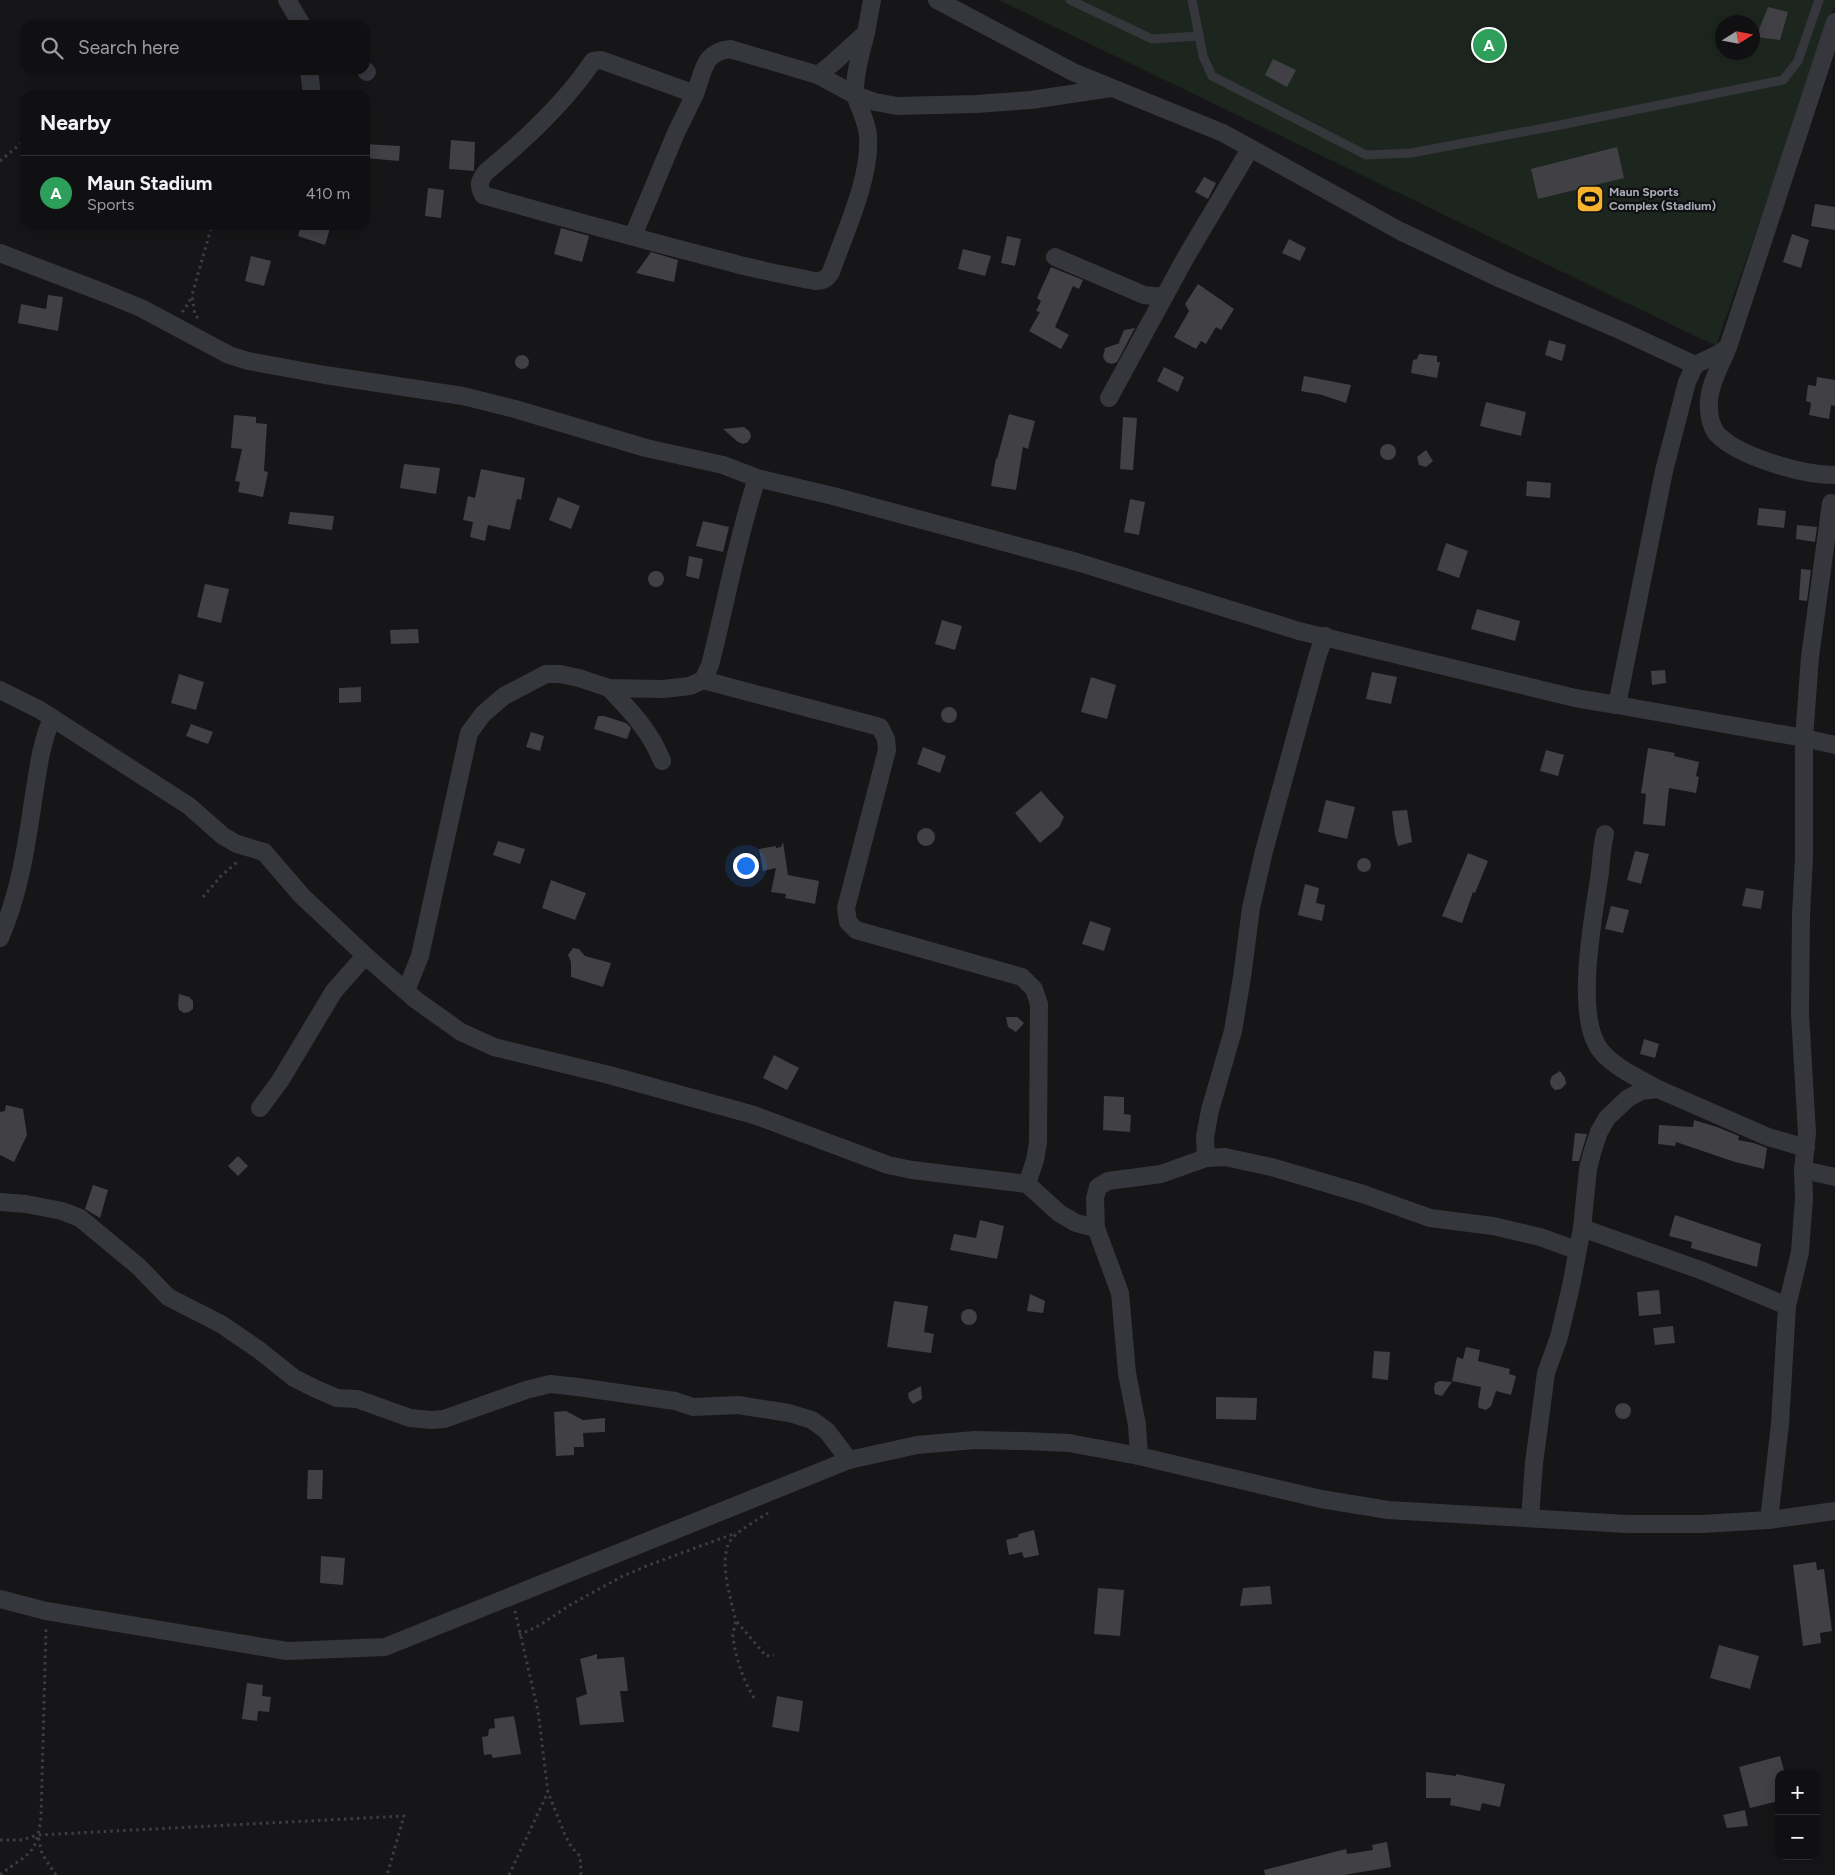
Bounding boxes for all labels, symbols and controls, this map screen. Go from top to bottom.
north arrow [1715,15,1760,60]
search box [20,20,370,75]
pin: A [1473,26,1505,64]
icon: search [38,34,66,62]
text: Search here [78,36,180,59]
text: Nearby [40,110,111,135]
text: Maun Stadium [87,172,212,195]
text: A [50,184,62,203]
text: 410 m [306,184,350,203]
sports icon: Maun Sports Complex (Stadium) [1575,184,1605,214]
place label: Maun Sports Complex (Stadium) [1609,185,1717,213]
text: Sports [87,195,134,214]
your location [733,853,759,879]
map controls [1775,1770,1820,1860]
button: + [1775,1770,1820,1815]
button: − [1775,1815,1820,1860]

